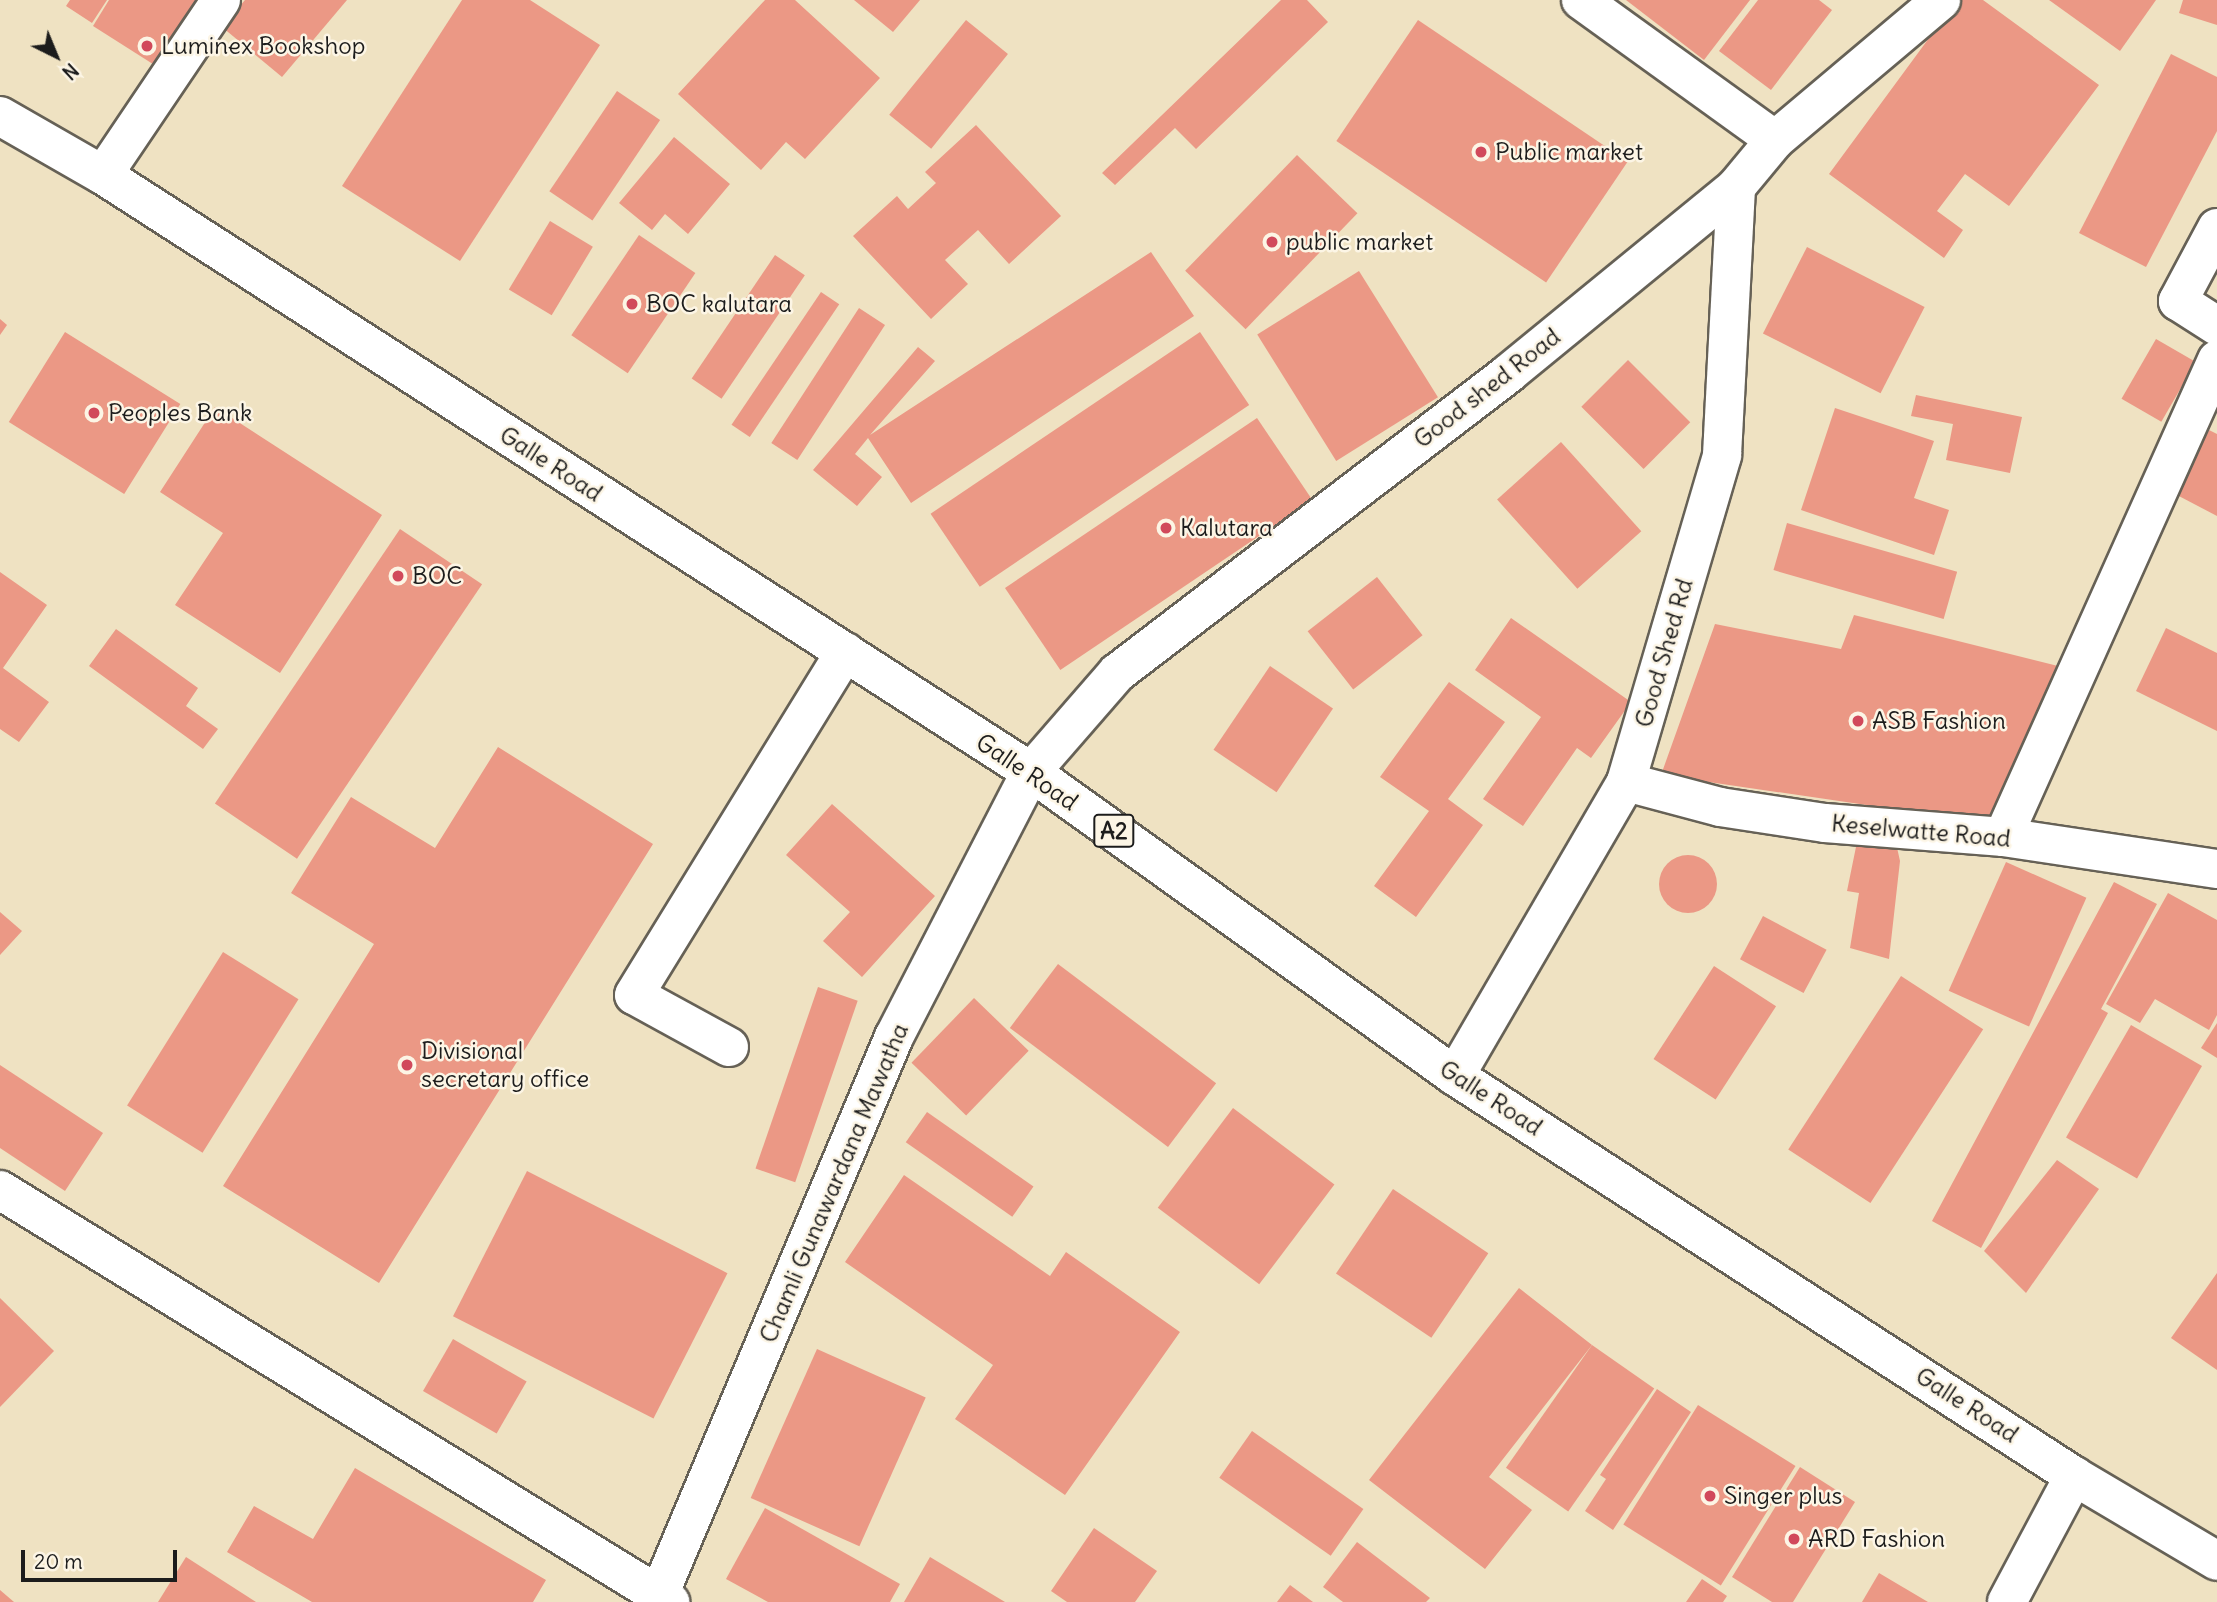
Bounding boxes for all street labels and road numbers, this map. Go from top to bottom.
street label: Good shed Road [1408,322,1566,454]
street label: Galle Road [494,420,608,508]
street label: Good Shed Rd [1629,575,1699,731]
street label: Galle Road [971,727,1083,817]
street label: Keselwatte Road [1830,809,2012,853]
road number: A2 [1093,811,1135,850]
street label: Chamli Gunawardana Mawatha [753,1019,915,1347]
street label: Galle Road [1434,1054,1548,1142]
street label: Galle Road [1910,1361,2024,1449]

